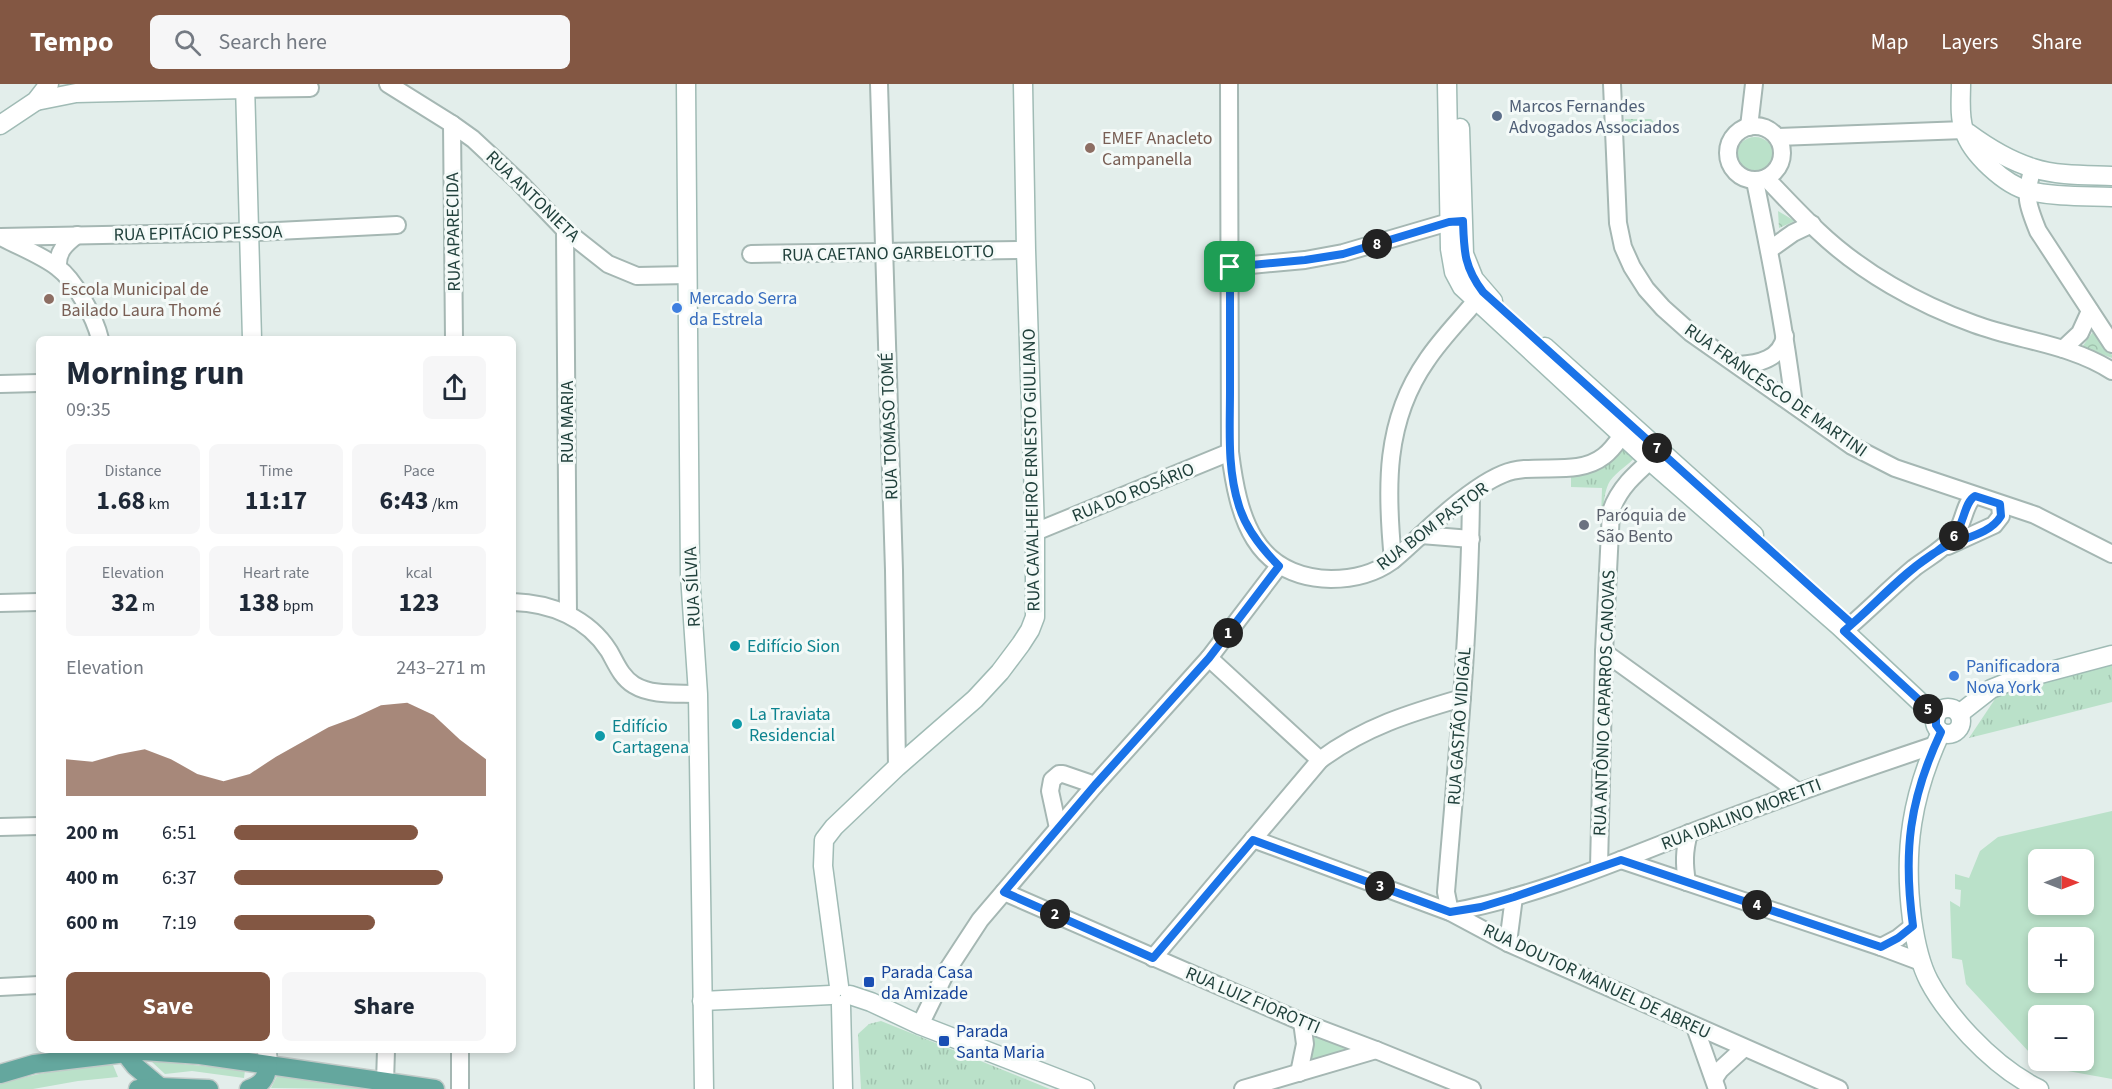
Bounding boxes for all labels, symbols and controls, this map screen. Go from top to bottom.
search box [150,15,570,69]
text: Tempo [30,22,114,62]
icon: search [171,26,204,59]
text: Search here [219,26,327,58]
text: Map [1871,27,1908,57]
text: Layers [1941,27,1998,57]
text: Share [2031,27,2082,57]
place label: Marcos Fernandes Advogados Associados [1509,94,1680,140]
marker: Marcos Fernandes Advogados Associados [1490,109,1504,123]
place label: EMEF Anacleto Campanella [1102,126,1212,172]
marker: EMEF Anacleto Campanella [1083,141,1097,155]
street label: RUA ANTONIETA [480,145,585,248]
street label: RUA APARECIDA [440,172,467,292]
street label: RUA EPITÁCIO PESSOA [113,220,283,247]
pin: 8 [1362,229,1392,259]
text: 8 [1373,233,1381,255]
street label: RUA CAETANO GARBELOTTO [782,239,994,268]
pin [1204,241,1255,292]
icon: arrive [1213,250,1246,283]
place label: Escola Municipal de Bailado Laura Thomé [61,277,221,323]
place label: Mercado Serra da Estrela [689,286,797,332]
marker: Escola Municipal de Bailado Laura Thomé [42,292,56,306]
marker: Mercado Serra da Estrela [670,301,684,315]
street label: RUA FRANCESCO DE MARTINI [1679,318,1872,463]
street label: RUA CAVALHEIRO ERNESTO GIULIANO [1017,328,1046,612]
text: Morning run [66,350,244,397]
street label: RUA TOMASO TOMÉ [874,352,905,500]
button: share [423,356,486,419]
street label: RUA MARIA [555,381,580,463]
text: 09:35 [66,396,111,424]
pin: 7 [1642,433,1672,463]
text: 7 [1653,437,1661,459]
street label: RUA DO ROSÁRIO [1068,456,1198,528]
text: Distance [105,460,161,482]
text: Time [259,460,293,482]
text: Pace [403,460,435,482]
street label: RUA BOM PASTOR [1371,476,1493,577]
text: 1.68 [96,482,145,519]
text: 11:17 [245,482,307,519]
text: 6:43 [380,482,429,519]
text: km [145,493,170,515]
text: /km [429,493,458,515]
place label: Paróquia de São Bento [1596,503,1686,549]
marker: Paróquia de São Bento [1577,518,1591,532]
pin: 6 [1939,521,1969,551]
text: 6 [1950,525,1958,547]
street label: RUA SÍLVIA [678,546,707,628]
text: Elevation [102,562,164,584]
text: Heart rate [243,562,309,584]
text: kcal [406,562,432,584]
street label: RUA ANTÔNIO CAPARROS CANOVAS [1587,570,1622,836]
text: 32 [111,584,139,621]
text: 138 [238,584,279,621]
text: 123 [398,584,440,621]
text: m [139,595,155,617]
text: bpm [279,595,314,617]
pin: 1 [1213,618,1243,648]
text: 1 [1224,622,1232,644]
place label: Edifício Sion [747,634,840,659]
marker: Edifício Sion [728,639,742,653]
street label: RUA GASTÃO VIDIGAL [1442,646,1478,806]
text: Elevation [66,654,144,682]
text: 243–271 m [396,654,486,682]
place label: Panificadora Nova York [1966,654,2060,700]
marker: Panificadora Nova York [1947,669,1961,683]
pin: 5 [1913,694,1943,724]
text: 5 [1924,698,1932,720]
place label: La Traviata Residencial [749,702,835,748]
place label: Edifício Cartagena [612,714,689,760]
marker: La Traviata Residencial [730,717,744,731]
marker: Edifício Cartagena [593,729,607,743]
street label: RUA IDALINO MORETTI [1657,772,1825,857]
text: 200 m [66,819,119,847]
text: 6:51 [162,819,197,847]
north arrow [2028,849,2094,915]
map controls [2028,849,2094,1071]
text: 400 m [66,864,119,892]
text: 6:37 [162,864,197,892]
pin: 3 [1365,871,1395,901]
text: 3 [1376,875,1384,897]
pin: 4 [1742,890,1772,920]
text: 4 [1753,894,1761,916]
pin: 2 [1040,899,1070,929]
text: 2 [1051,903,1059,925]
text: 600 m [66,909,119,937]
text: 7:19 [162,909,197,937]
street label: RUA DOUTOR MANUEL DE ABREU [1479,918,1715,1045]
button: + [2028,927,2094,993]
place label: Parada Casa da Amizade [881,960,973,1006]
street label: RUA LUIZ FIOROTTI [1182,961,1324,1040]
button: Save [66,972,270,1041]
button: Share [282,972,486,1041]
marker: Parada Casa da Amizade [862,975,876,989]
button: − [2028,1005,2094,1071]
place label: Parada Santa Maria [956,1019,1045,1065]
marker: Parada Santa Maria [937,1034,951,1048]

